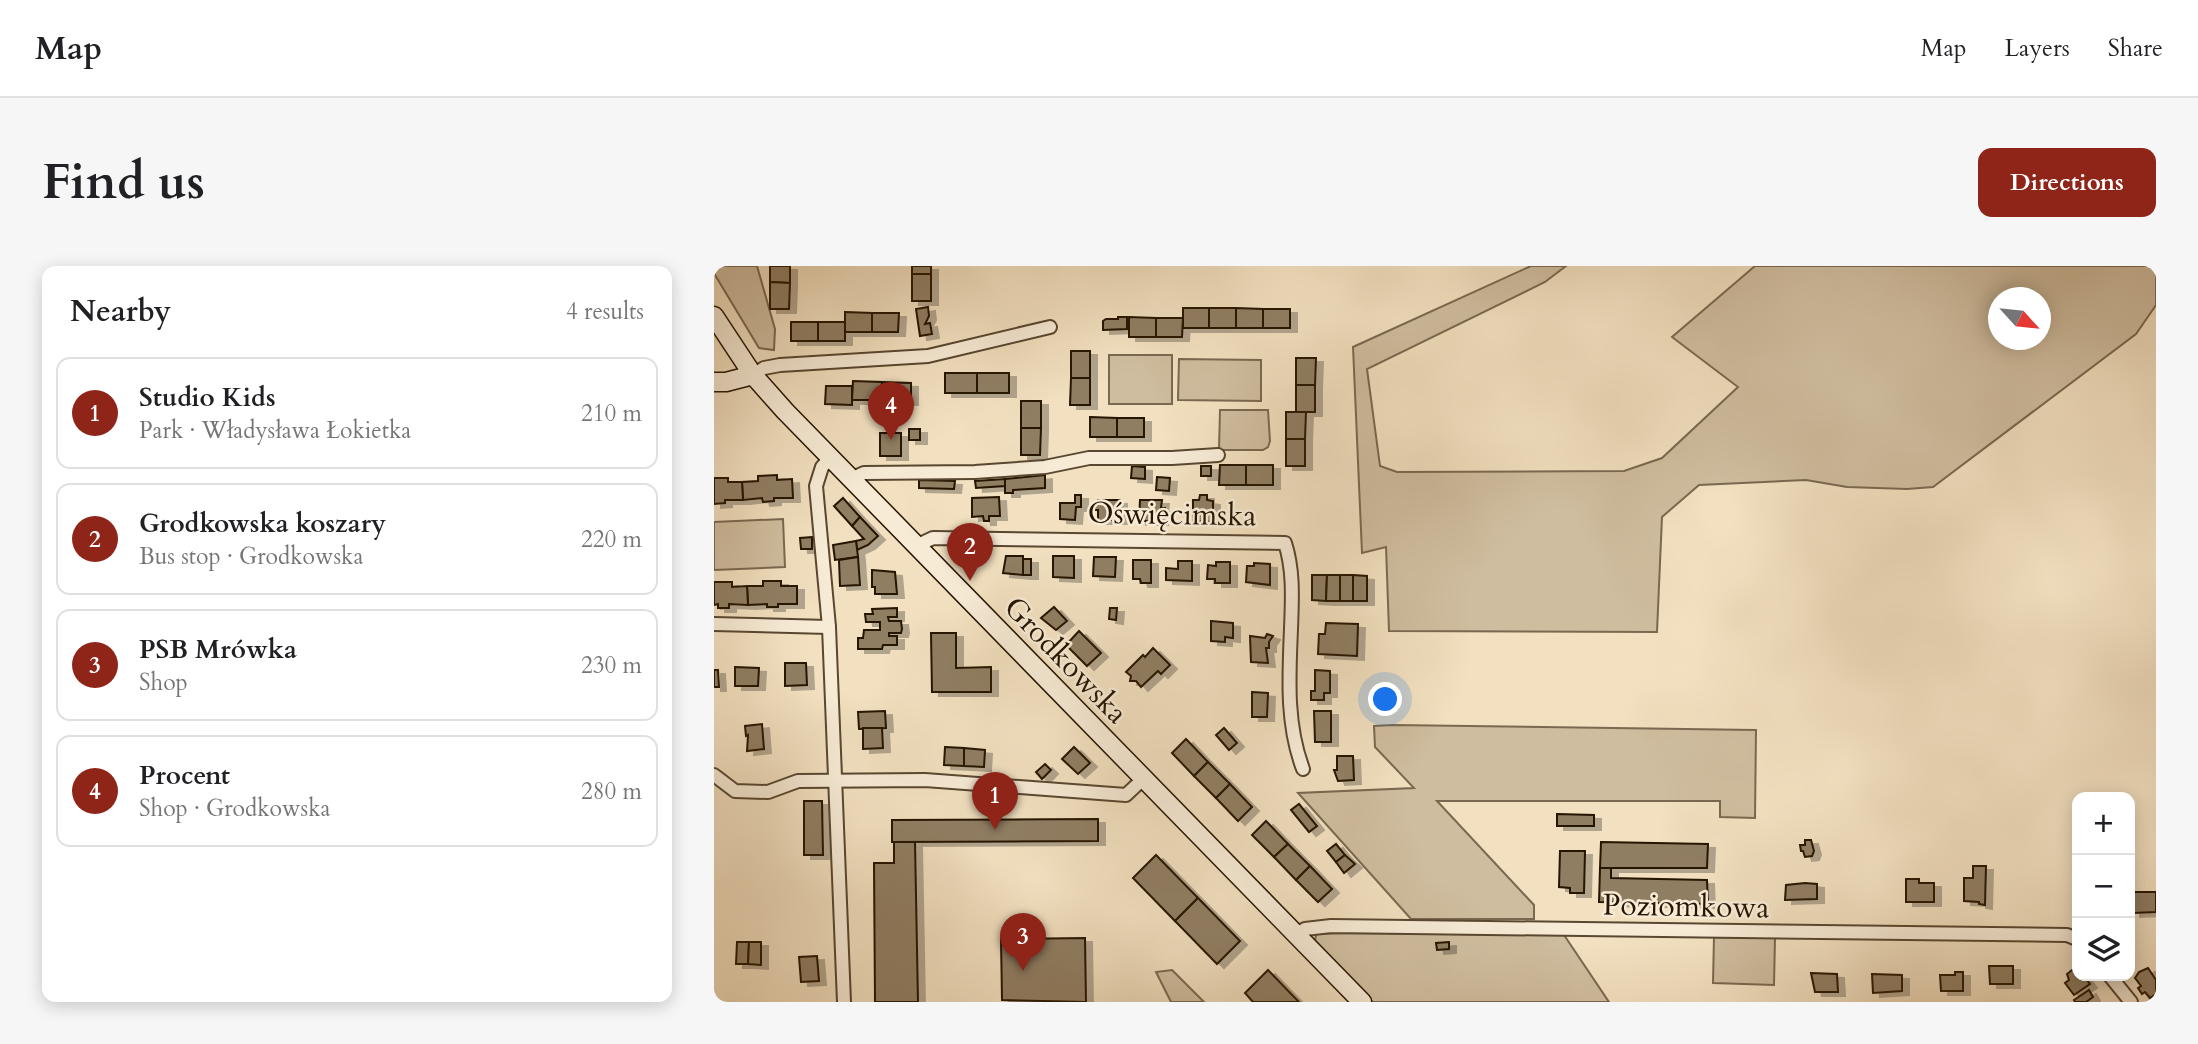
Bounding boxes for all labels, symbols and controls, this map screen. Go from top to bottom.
text: Map [35,26,102,71]
text: Map [1921,32,1967,65]
text: Layers [2005,32,2070,65]
text: Share [2108,32,2163,65]
button: Directions [1978,148,2156,217]
text: Find us [42,149,205,216]
north arrow [1988,287,2051,350]
text: Nearby [70,291,171,332]
text: 4 results [566,296,644,327]
text: Studio Kids [139,380,276,415]
pin: 4 [868,382,914,440]
text: 1 [89,398,101,429]
text: 210 m [581,398,642,429]
text: Park · Władysława Łokietka [139,415,411,446]
street label: Oświęcimska [1087,493,1257,536]
text: Grodkowska koszary [139,506,386,541]
pin: 2 [947,523,993,581]
text: 2 [89,524,101,555]
text: 220 m [581,524,642,555]
text: Bus stop · Grodkowska [139,541,363,572]
street label: Grodkowska [995,588,1137,733]
text: PSB Mrówka [139,632,297,667]
text: 3 [89,650,101,681]
text: 230 m [581,650,642,681]
text: Shop [139,667,188,698]
your location [1368,682,1402,716]
text: Procent [139,758,230,793]
pin: 1 [972,772,1018,830]
text: 4 [89,776,101,807]
text: 280 m [581,776,642,807]
map controls [2072,792,2135,981]
button: + [2072,792,2135,855]
text: Shop · Grodkowska [139,793,330,824]
button: − [2072,855,2135,918]
street label: Poziomkowa [1602,885,1770,928]
pin: 3 [1000,913,1046,971]
button: layers [2072,918,2135,981]

